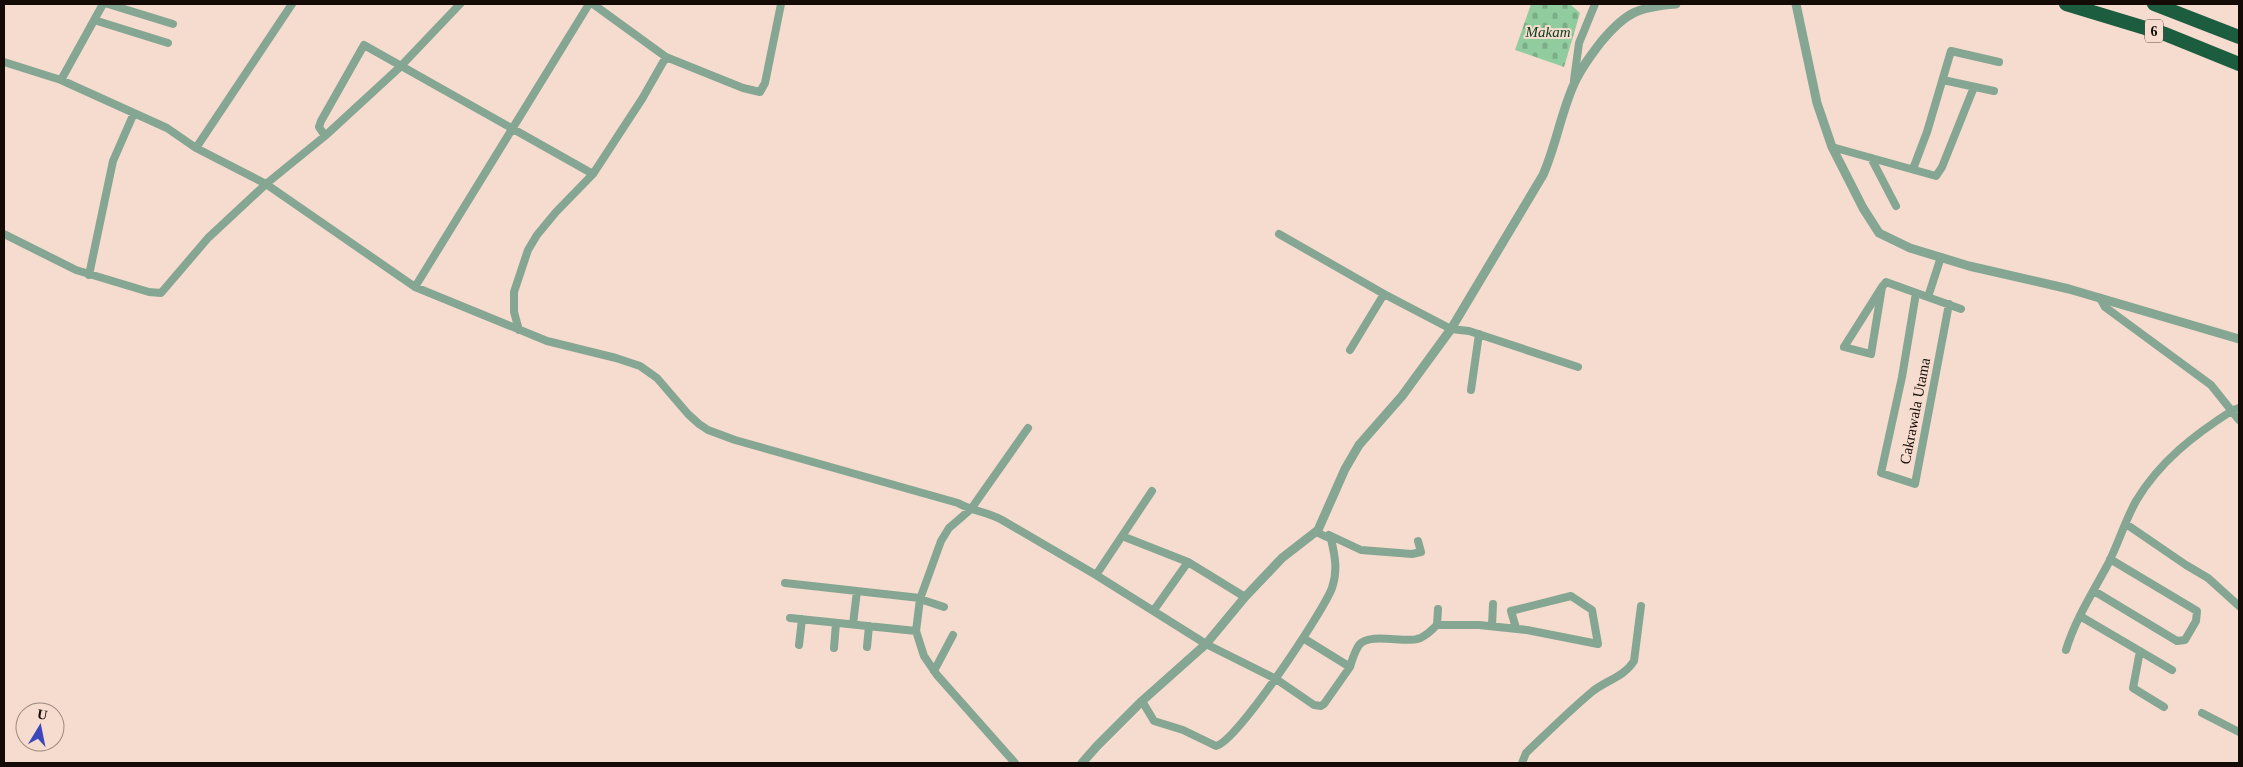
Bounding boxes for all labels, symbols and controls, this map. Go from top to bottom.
road number: 6 [2145,20,2163,42]
park label: Makam [1525,24,1571,40]
street label: Cakrawala Utama [1897,356,1933,465]
north arrow [15,702,65,752]
text: U [36,706,48,723]

